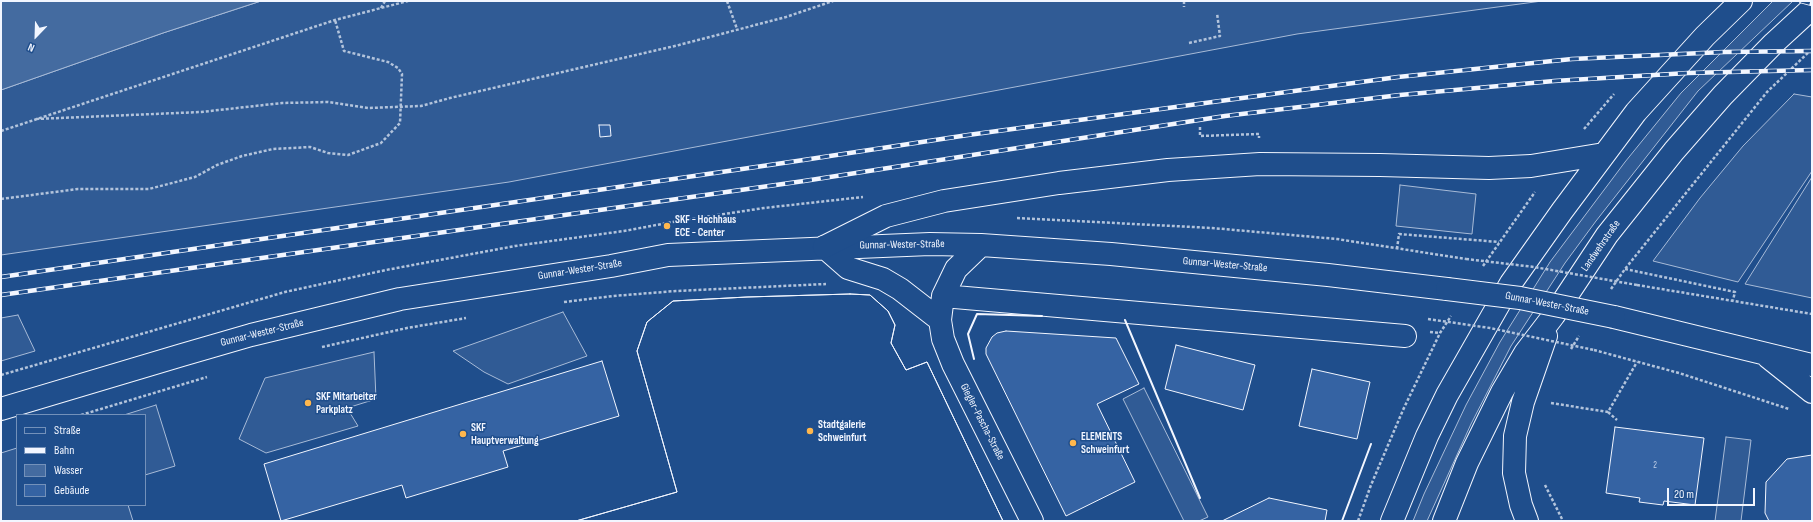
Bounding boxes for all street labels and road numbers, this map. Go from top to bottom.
street label: Landwehrstraße [1579,218,1623,274]
street label: Gunnar-Wester-Straße [859,238,945,252]
street label: Gunnar-Wester-Straße [1182,255,1268,275]
street label: Gunnar-Wester-Straße [537,257,623,283]
street label: Gunnar-Wester-Straße [1504,289,1590,319]
street label: Gunnar-Wester-Straße [219,316,305,350]
street label: Giegler-Pascha-Straße [957,381,1007,463]

